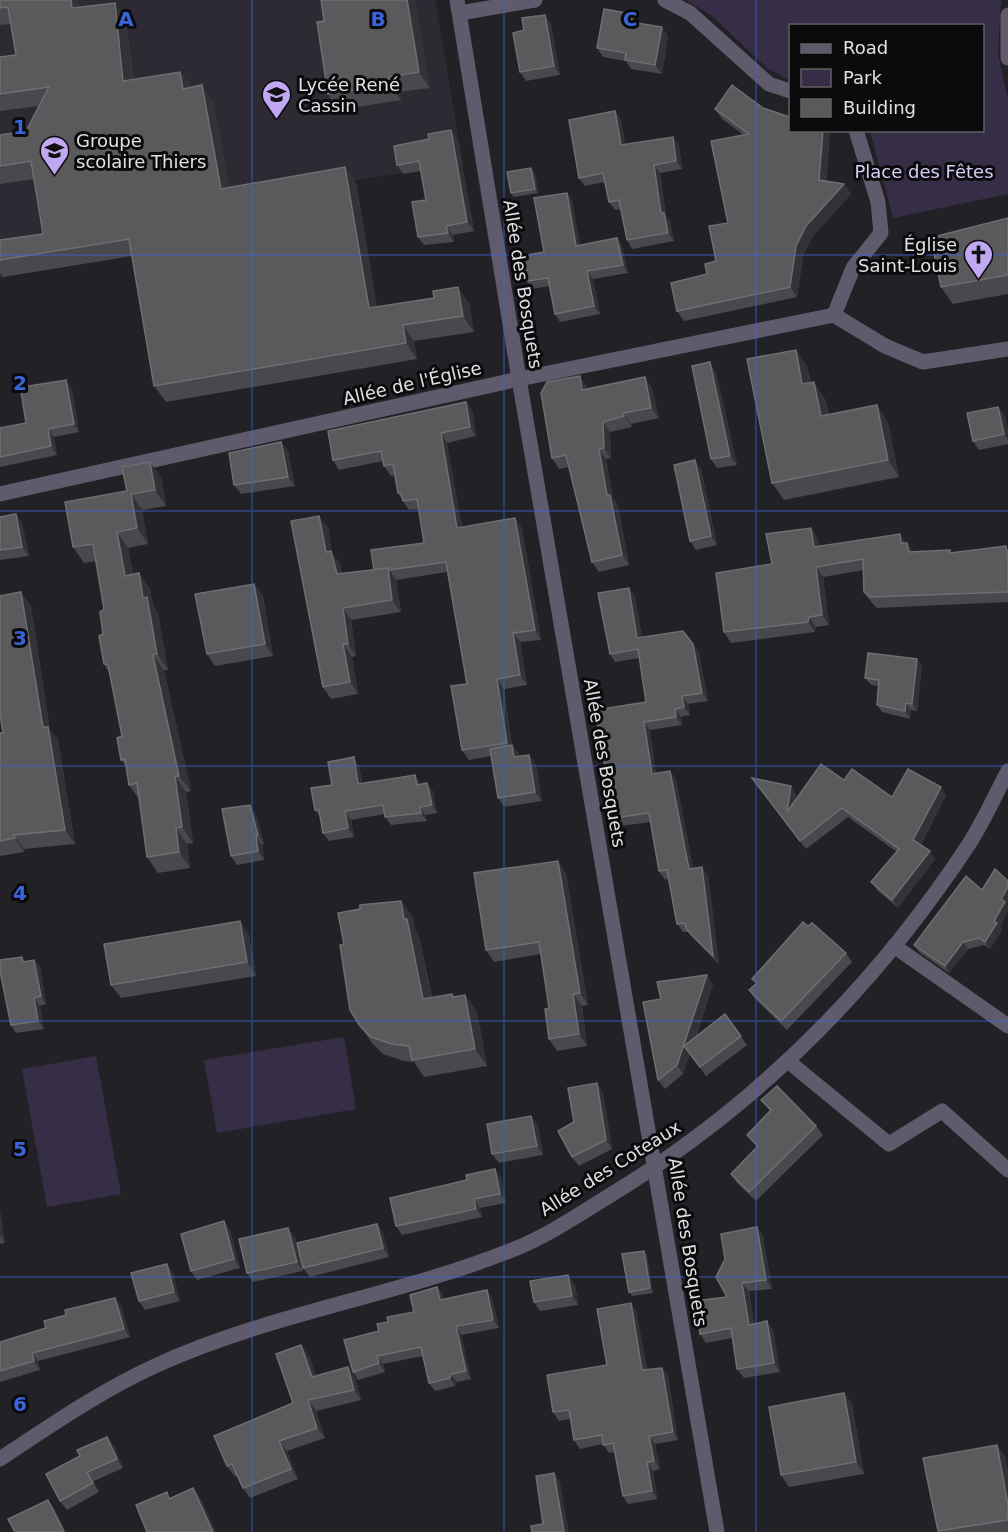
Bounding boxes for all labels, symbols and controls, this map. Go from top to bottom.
text: A [118,7,134,31]
text: B [370,7,386,31]
text: C [623,7,637,31]
legend [789,24,984,132]
text: Road [843,37,888,58]
text: Park [843,67,882,88]
place label: Lycée René Cassin [298,74,400,116]
school or university icon: Lycée René Cassin [261,78,293,120]
text: Building [843,97,916,118]
text: 1 [13,115,27,139]
place label: Groupe scolaire Thiers [76,130,206,172]
school or university icon: Groupe scolaire Thiers [39,134,71,176]
park label: Place des Fêtes [854,161,994,182]
street label: Allée des Bosquets [499,198,547,370]
place label: Église Saint-Louis [858,234,957,276]
church icon: Église Saint-Louis [962,238,994,280]
street label: Allée de l'Église [341,357,483,409]
text: 2 [13,371,27,395]
text: 3 [13,626,27,650]
street label: Allée des Bosquets [580,677,630,849]
text: 4 [13,881,27,905]
street label: Allée des Coteaux [535,1116,685,1220]
text: 5 [13,1137,27,1161]
street label: Allée des Bosquets [664,1156,712,1328]
text: 6 [13,1392,27,1416]

